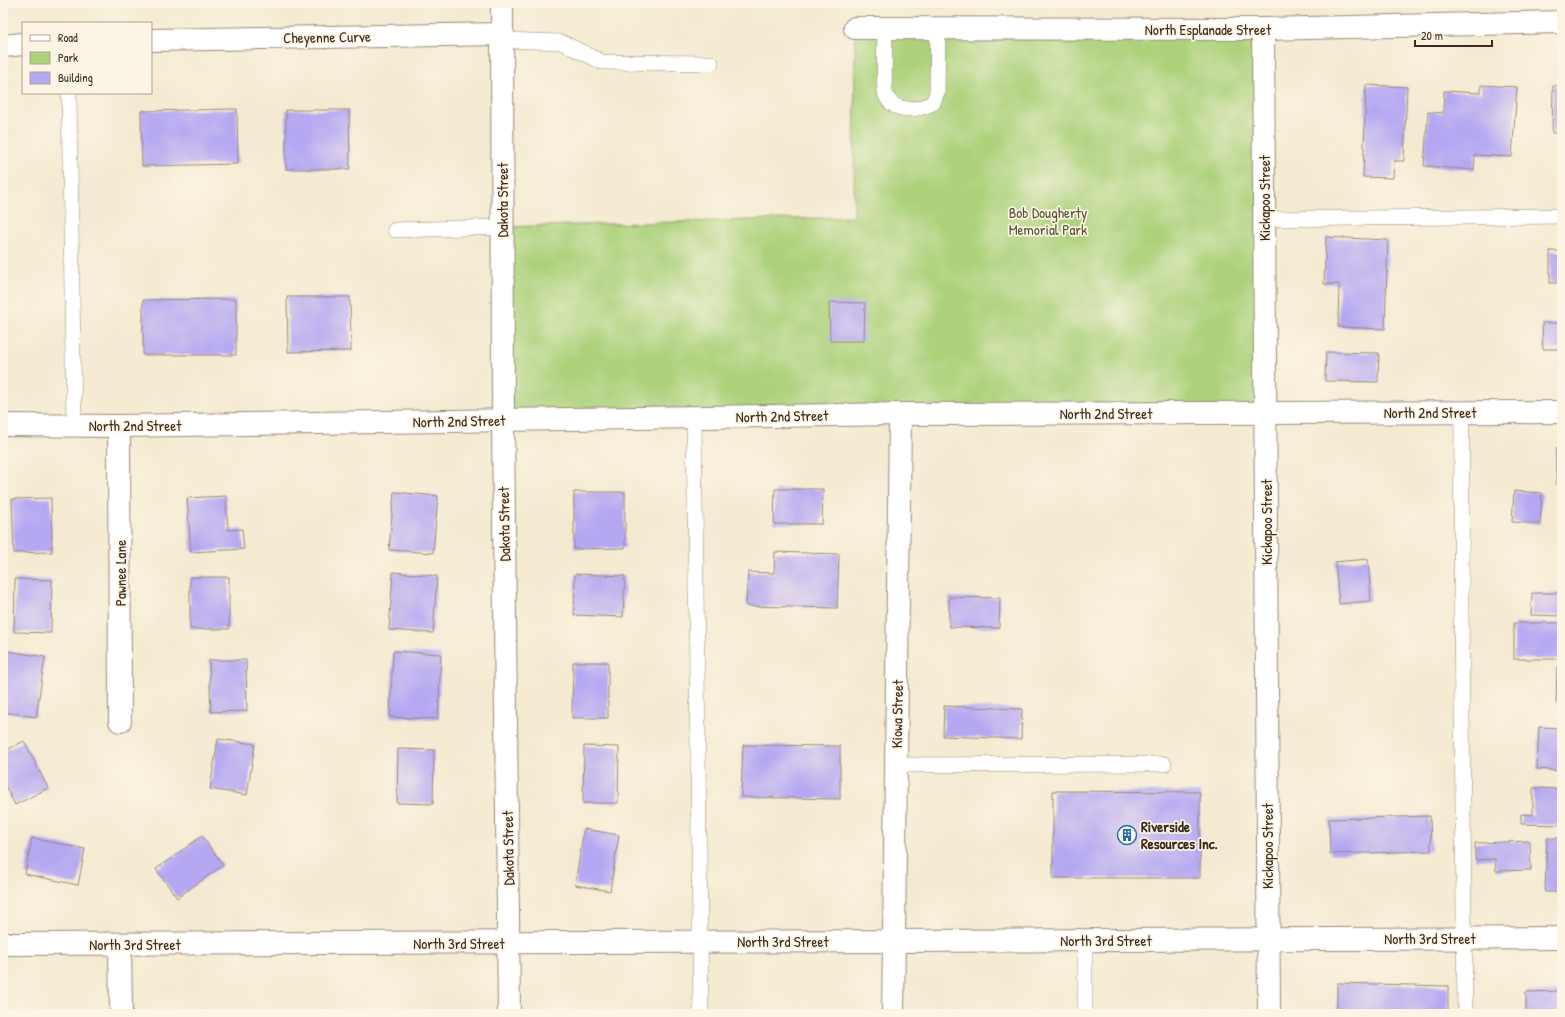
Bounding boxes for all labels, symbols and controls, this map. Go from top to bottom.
street label: North Esplanade Street [1145,19,1272,40]
legend [22,22,152,94]
scale bar [1415,22,1492,48]
street label: Cheyenne Curve [283,26,371,48]
text: 20 m [1421,27,1443,44]
text: Road [58,29,78,46]
text: Park [58,49,78,66]
text: Building [58,69,93,86]
street label: Kickapoo Street [1254,154,1275,241]
street label: Dakota Street [492,162,513,237]
park label: Bob Dougherty Memorial Park [1009,202,1087,240]
street label: North 2nd Street [1384,402,1477,423]
street label: North 2nd Street [1060,403,1153,424]
street label: North 2nd Street [735,405,829,427]
street label: North 2nd Street [412,410,506,432]
street label: North 2nd Street [89,415,182,436]
street label: Kickapoo Street [1256,478,1277,565]
street label: Dakota Street [493,486,515,562]
street label: Pawnee Lane [110,540,131,606]
street label: Kiowa Street [886,679,908,748]
street label: Kickapoo Street [1257,802,1278,889]
street label: Dakota Street [497,810,519,886]
place label: Riverside Resources Inc. [1141,816,1218,854]
building icon: Riverside Resources Inc. [1116,824,1138,846]
street label: North 3rd Street [1384,928,1477,949]
street label: North 3rd Street [1060,930,1153,951]
street label: North 3rd Street [737,931,830,952]
street label: North 3rd Street [413,933,506,954]
street label: North 3rd Street [89,934,182,955]

